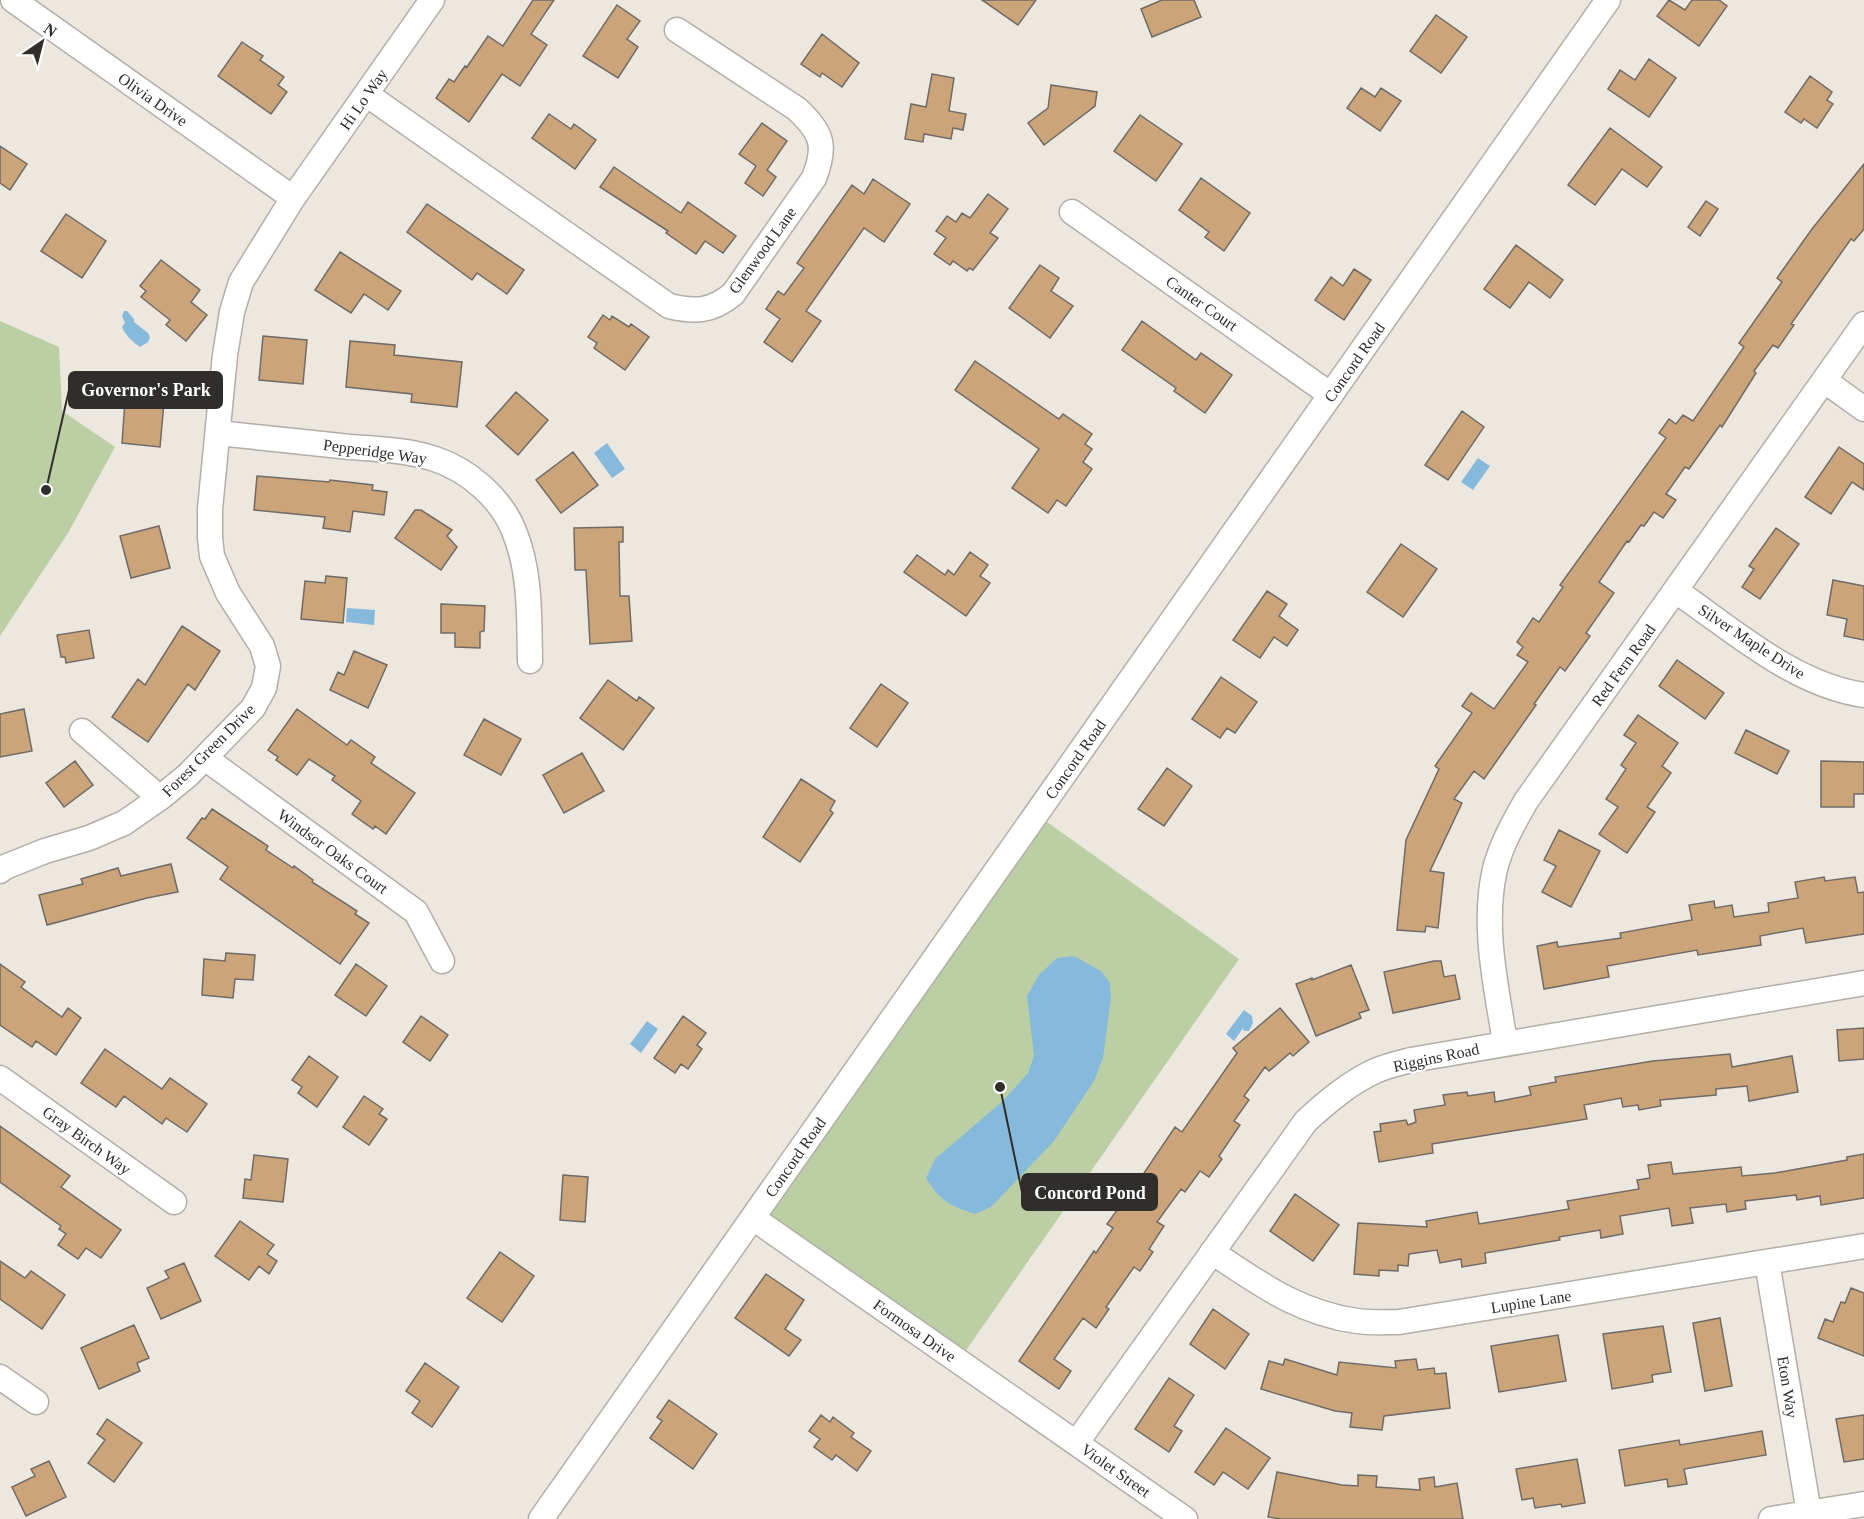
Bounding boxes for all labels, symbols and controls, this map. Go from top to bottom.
north arrow [12,12,72,72]
text: N [41,20,60,41]
street label: Hi Lo Way [336,66,391,134]
street label: Olivia Drive [115,69,191,129]
street label: Glenwood Lane [725,204,799,297]
street label: Canter Court [1163,273,1241,335]
street label: Concord Road [1321,319,1388,405]
callout: Governor's Park [69,372,222,408]
text: Governor's Park [81,380,211,400]
street label: Pepperidge Way [322,436,428,468]
street label: Silver Maple Drive [1695,601,1808,683]
street label: Red Fern Road [1588,621,1659,709]
street label: Forest Green Drive [159,701,258,800]
street label: Concord Road [1042,716,1109,802]
street label: Windsor Oaks Court [274,806,391,897]
street label: Riggins Road [1392,1040,1481,1076]
street label: Gray Birch Way [39,1103,134,1179]
street label: Concord Road [762,1114,829,1200]
callout: Concord Pond [1022,1174,1157,1210]
text: Concord Pond [1034,1183,1146,1203]
street label: Lupine Lane [1490,1287,1573,1317]
street label: Formosa Drive [870,1296,959,1365]
street label: Eton Way [1773,1355,1801,1420]
street label: Violet Street [1078,1440,1154,1501]

